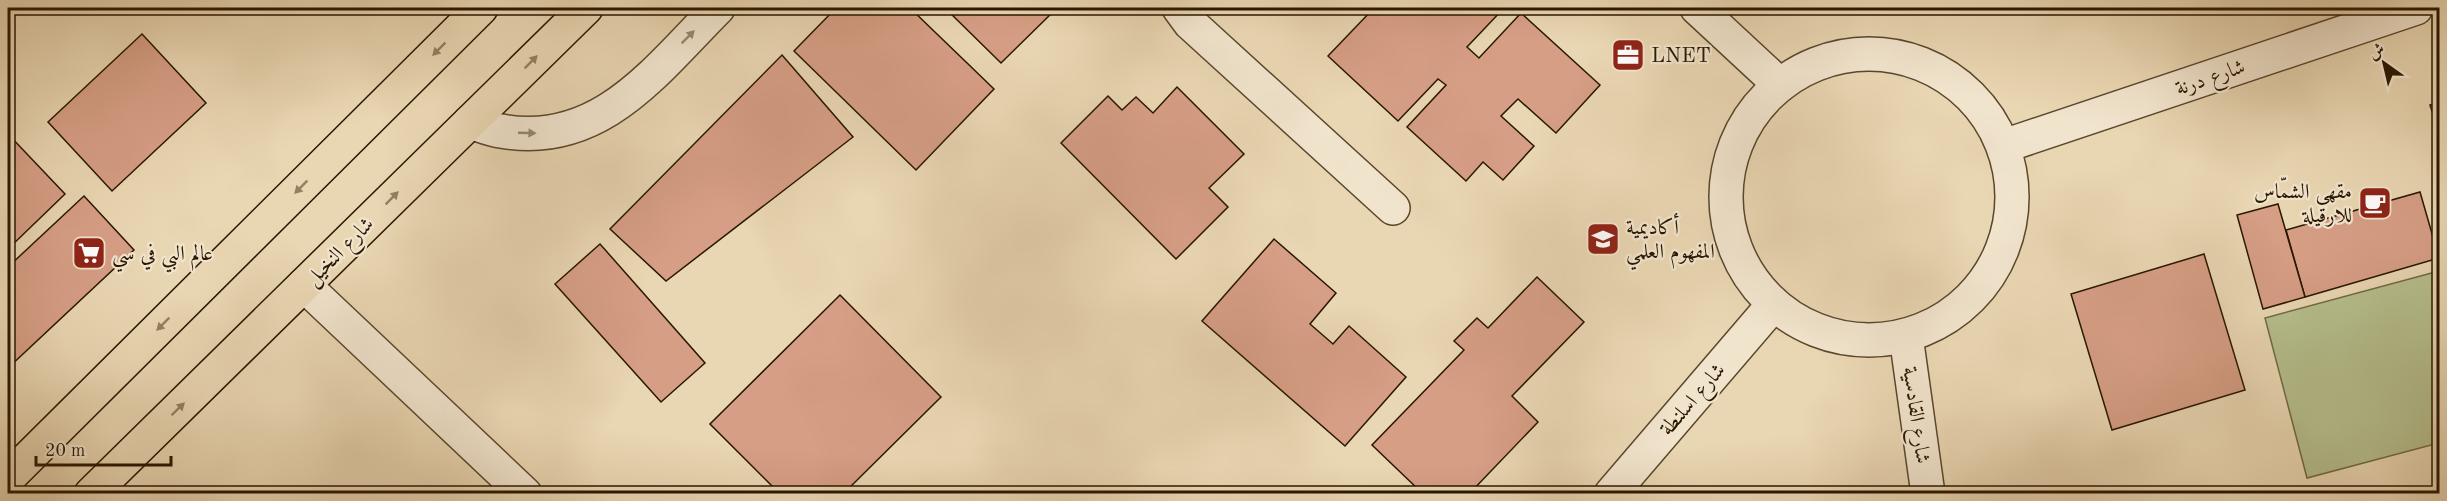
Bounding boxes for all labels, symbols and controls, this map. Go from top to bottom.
one-way arrow [681,31,695,45]
north arrow [2354,33,2414,93]
office icon: LNET [1610,37,1646,73]
one-way arrow [433,41,447,55]
text: ش [2366,41,2388,63]
place label: LNET [1651,46,1711,67]
one-way arrow [524,55,538,69]
street label: شارع درنة [2173,57,2250,106]
one-way arrow [518,128,537,138]
place label: مقهي الشمّاس للارقيلة [2254,176,2352,227]
one-way arrow [295,179,309,193]
cafe icon: مقهي الشمّاس للارقيلة [2357,185,2393,221]
one-way arrow [385,192,399,206]
place label: أكاديمية المفهوم العلمي [1626,212,1715,271]
street label: شارع النخيل [302,214,383,295]
school or university icon: أكاديمية المفهوم العلمي [1585,221,1621,257]
supermarket icon: عالم البي في سي [71,235,107,271]
place label: عالم البي في سي [112,243,213,273]
one-way arrow [157,317,171,331]
street label: شارع اسلنطة [1656,360,1734,444]
street label: شارع القادسية [1892,365,1933,466]
one-way arrow [171,402,185,416]
scale bar [36,429,171,467]
text: 20 m [45,442,85,460]

